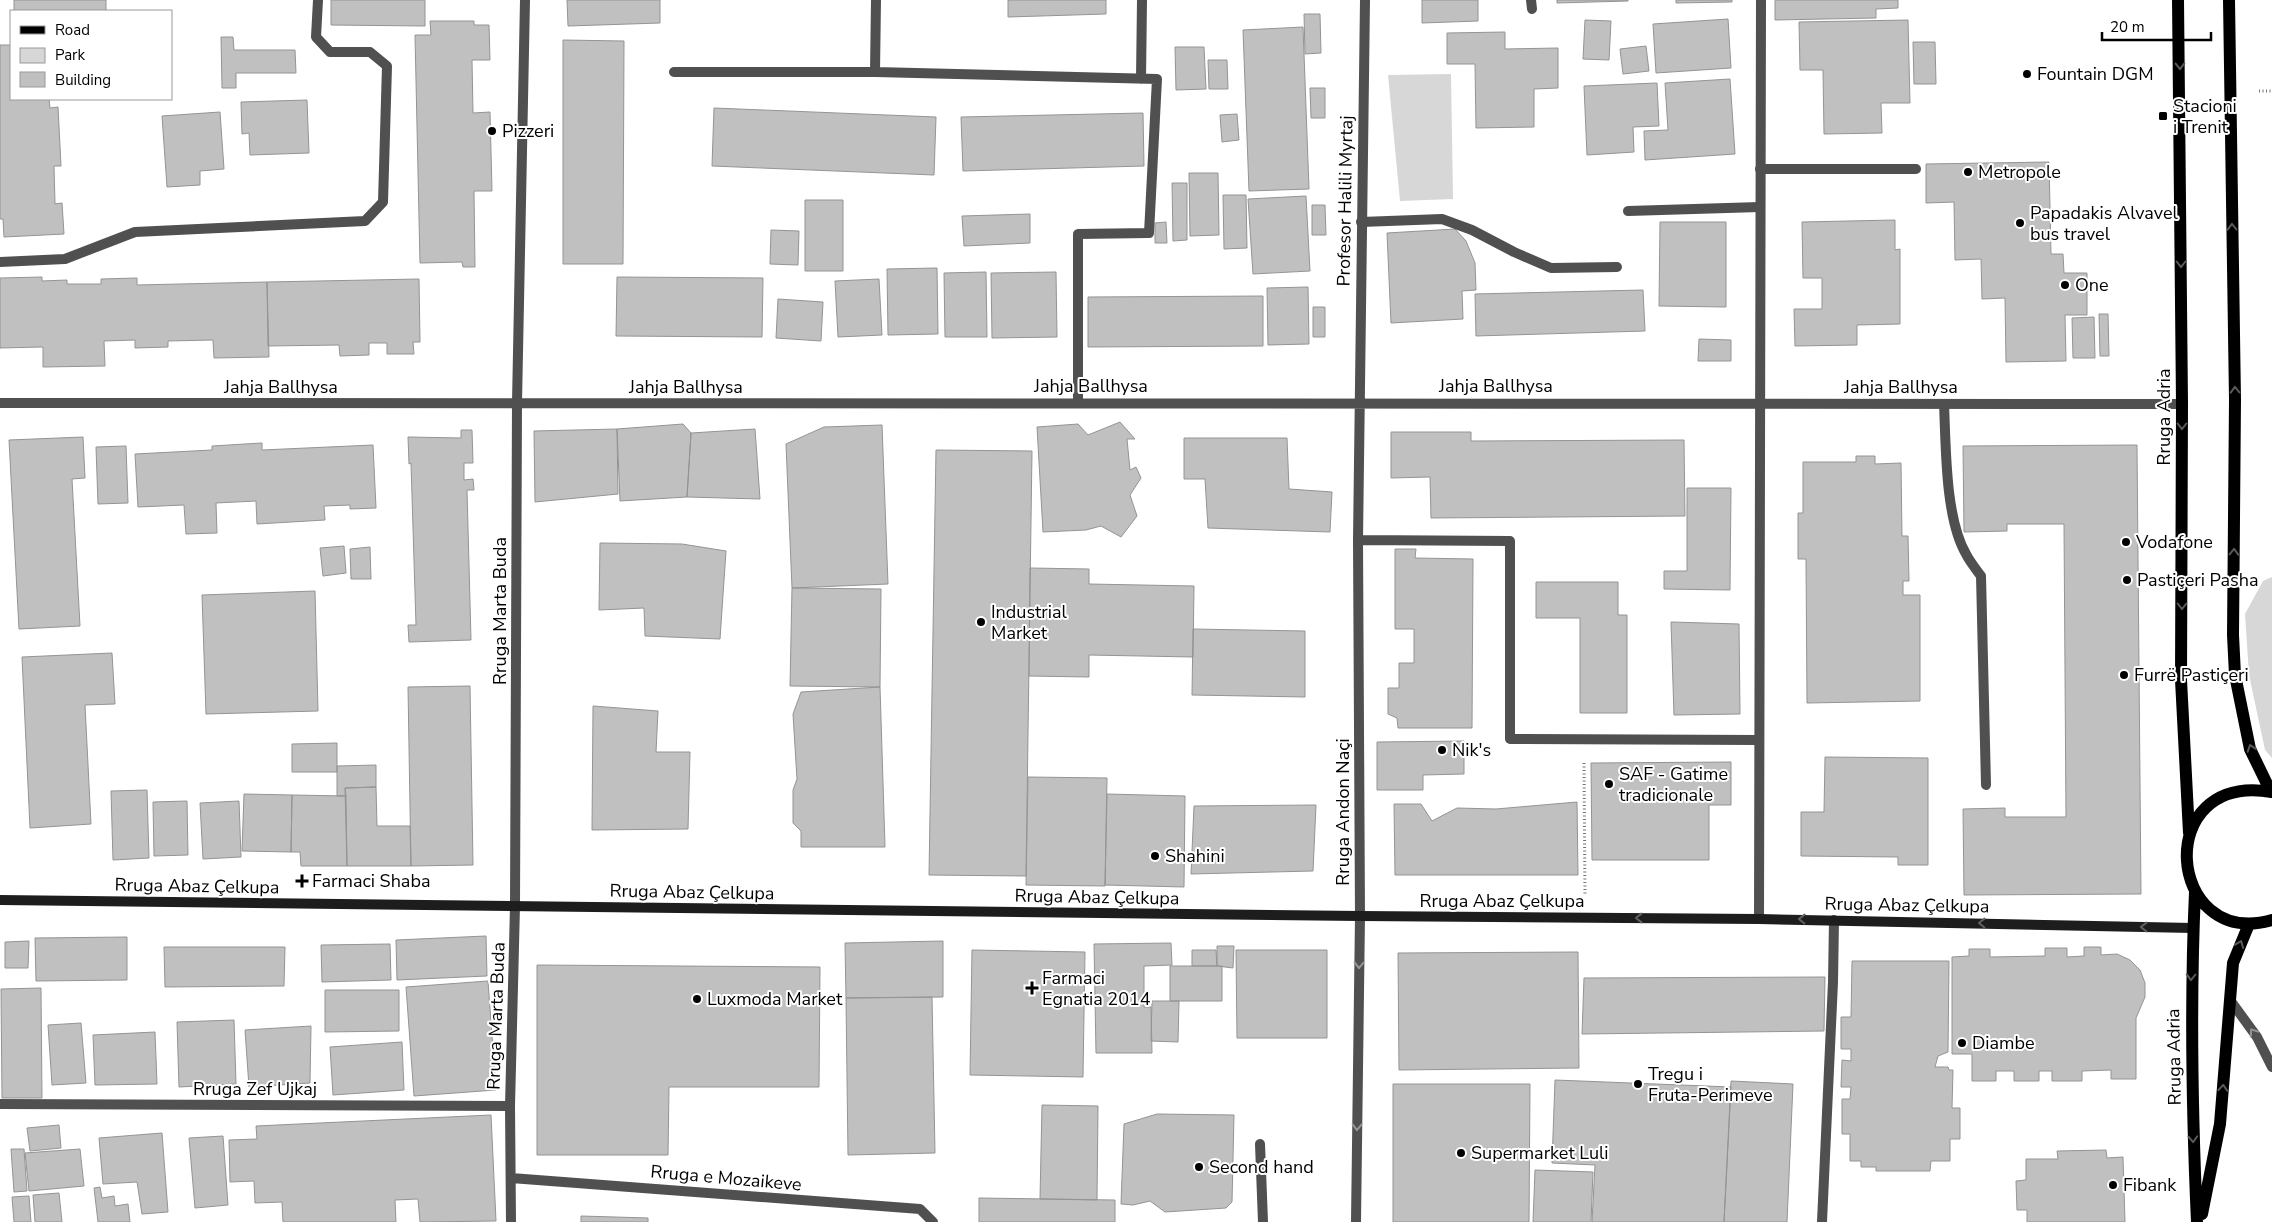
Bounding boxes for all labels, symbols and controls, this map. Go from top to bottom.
legend [10,10,172,100]
scale bar [2102,10,2211,42]
text: 20 m [2110,17,2145,37]
text: Road [55,20,90,40]
text: Park [55,45,85,65]
place label: Fountain DGM [2037,62,2154,86]
one-way arrow [2175,62,2185,70]
marker: Fountain DGM [2021,68,2033,80]
text: Building [55,70,111,90]
place label: Stacioni i Trenit [2173,94,2237,139]
marker: Stacioni i Trenit [2157,110,2169,122]
street label: Profesor Halili Myrtaj [1332,115,1358,287]
place label: Pizzeri [502,119,554,143]
marker: Pizzeri [486,125,498,137]
place label: Metropole [1978,160,2061,184]
marker: Metropole [1962,166,1974,178]
place label: Papadakis Alvavel bus travel [2030,201,2179,246]
marker: Papadakis Alvavel bus travel [2014,217,2026,229]
one-way arrow [2227,223,2237,230]
one-way arrow [2176,260,2186,268]
place label: One [2075,273,2109,297]
marker: One [2059,279,2071,291]
street label: Rruga Adria [2152,369,2176,465]
street label: Jahja Ballhysa [1033,374,1148,398]
street label: Jahja Ballhysa [1438,374,1553,398]
street label: Jahja Ballhysa [223,375,338,399]
street label: Jahja Ballhysa [628,375,743,399]
street label: Jahja Ballhysa [1843,375,1958,399]
one-way arrow [2229,385,2240,393]
one-way arrow [2177,422,2187,430]
place label: Vodafone [2135,530,2213,554]
marker: Vodafone [2120,536,2132,548]
street label: Rruga Marta Buda [488,537,512,685]
one-way arrow [2229,548,2239,556]
place label: Pastiçeri Pasha [2137,568,2258,592]
marker: Pastiçeri Pasha [2121,574,2133,586]
place label: Industrial Market [991,600,1067,645]
one-way arrow [2177,602,2187,610]
marker: Industrial Market [975,616,987,628]
place label: Furrë Pastiçeri [2134,663,2249,687]
marker: Furrë Pastiçeri [2118,669,2130,681]
street label: Rruga Andon Naçi [1331,738,1355,886]
place label: Nik's [1452,738,1491,762]
marker: Nik's [1436,744,1448,756]
one-way arrow [2246,744,2256,752]
place label: SAF - Gatime tradicionale [1619,762,1728,807]
marker: SAF - Gatime tradicionale [1603,778,1615,790]
place label: Shahini [1165,844,1225,868]
marker: Shahini [1149,850,1161,862]
place label: Farmaci Shaba [312,869,430,893]
street label: Rruga Abaz Çelkupa [114,873,280,899]
marker: Farmaci Shaba [296,875,308,887]
street label: Rruga Abaz Çelkupa [609,879,775,905]
street label: Rruga Abaz Çelkupa [1014,884,1180,910]
street label: Rruga Abaz Çelkupa [1420,889,1584,913]
street label: Rruga Abaz Çelkupa [1824,892,1990,918]
one-way arrow [1635,913,1643,923]
one-way arrow [1798,914,1806,924]
one-way arrow [1978,918,1986,928]
one-way arrow [2140,922,2148,932]
one-way arrow [2234,940,2245,949]
street label: Rruga Marta Buda [481,942,511,1090]
one-way arrow [1354,962,1364,969]
place label: Farmaci Egnatia 2014 [1042,966,1151,1011]
one-way arrow [2186,974,2196,981]
marker: Farmaci Egnatia 2014 [1026,982,1038,994]
place label: Luxmoda Market [707,987,843,1011]
marker: Luxmoda Market [691,993,703,1005]
street label: Rruga Adria [2161,1008,2187,1106]
one-way arrow [2250,1028,2259,1038]
place label: Diambe [1972,1031,2035,1055]
marker: Diambe [1956,1037,1968,1049]
place label: Tregu i Fruta-Perimeve [1648,1062,1772,1107]
street label: Rruga Zef Ujkaj [193,1077,317,1101]
marker: Tregu i Fruta-Perimeve [1632,1078,1644,1090]
one-way arrow [2217,1084,2228,1092]
one-way arrow [1352,1124,1362,1132]
one-way arrow [2188,1136,2199,1144]
place label: Supermarket Luli [1471,1141,1609,1165]
marker: Supermarket Luli [1455,1147,1467,1159]
place label: Second hand [1209,1155,1314,1179]
street label: Rruga e Mozaikeve [649,1159,803,1197]
marker: Second hand [1193,1161,1205,1173]
place label: Fibank [2123,1173,2177,1197]
marker: Fibank [2107,1179,2119,1191]

